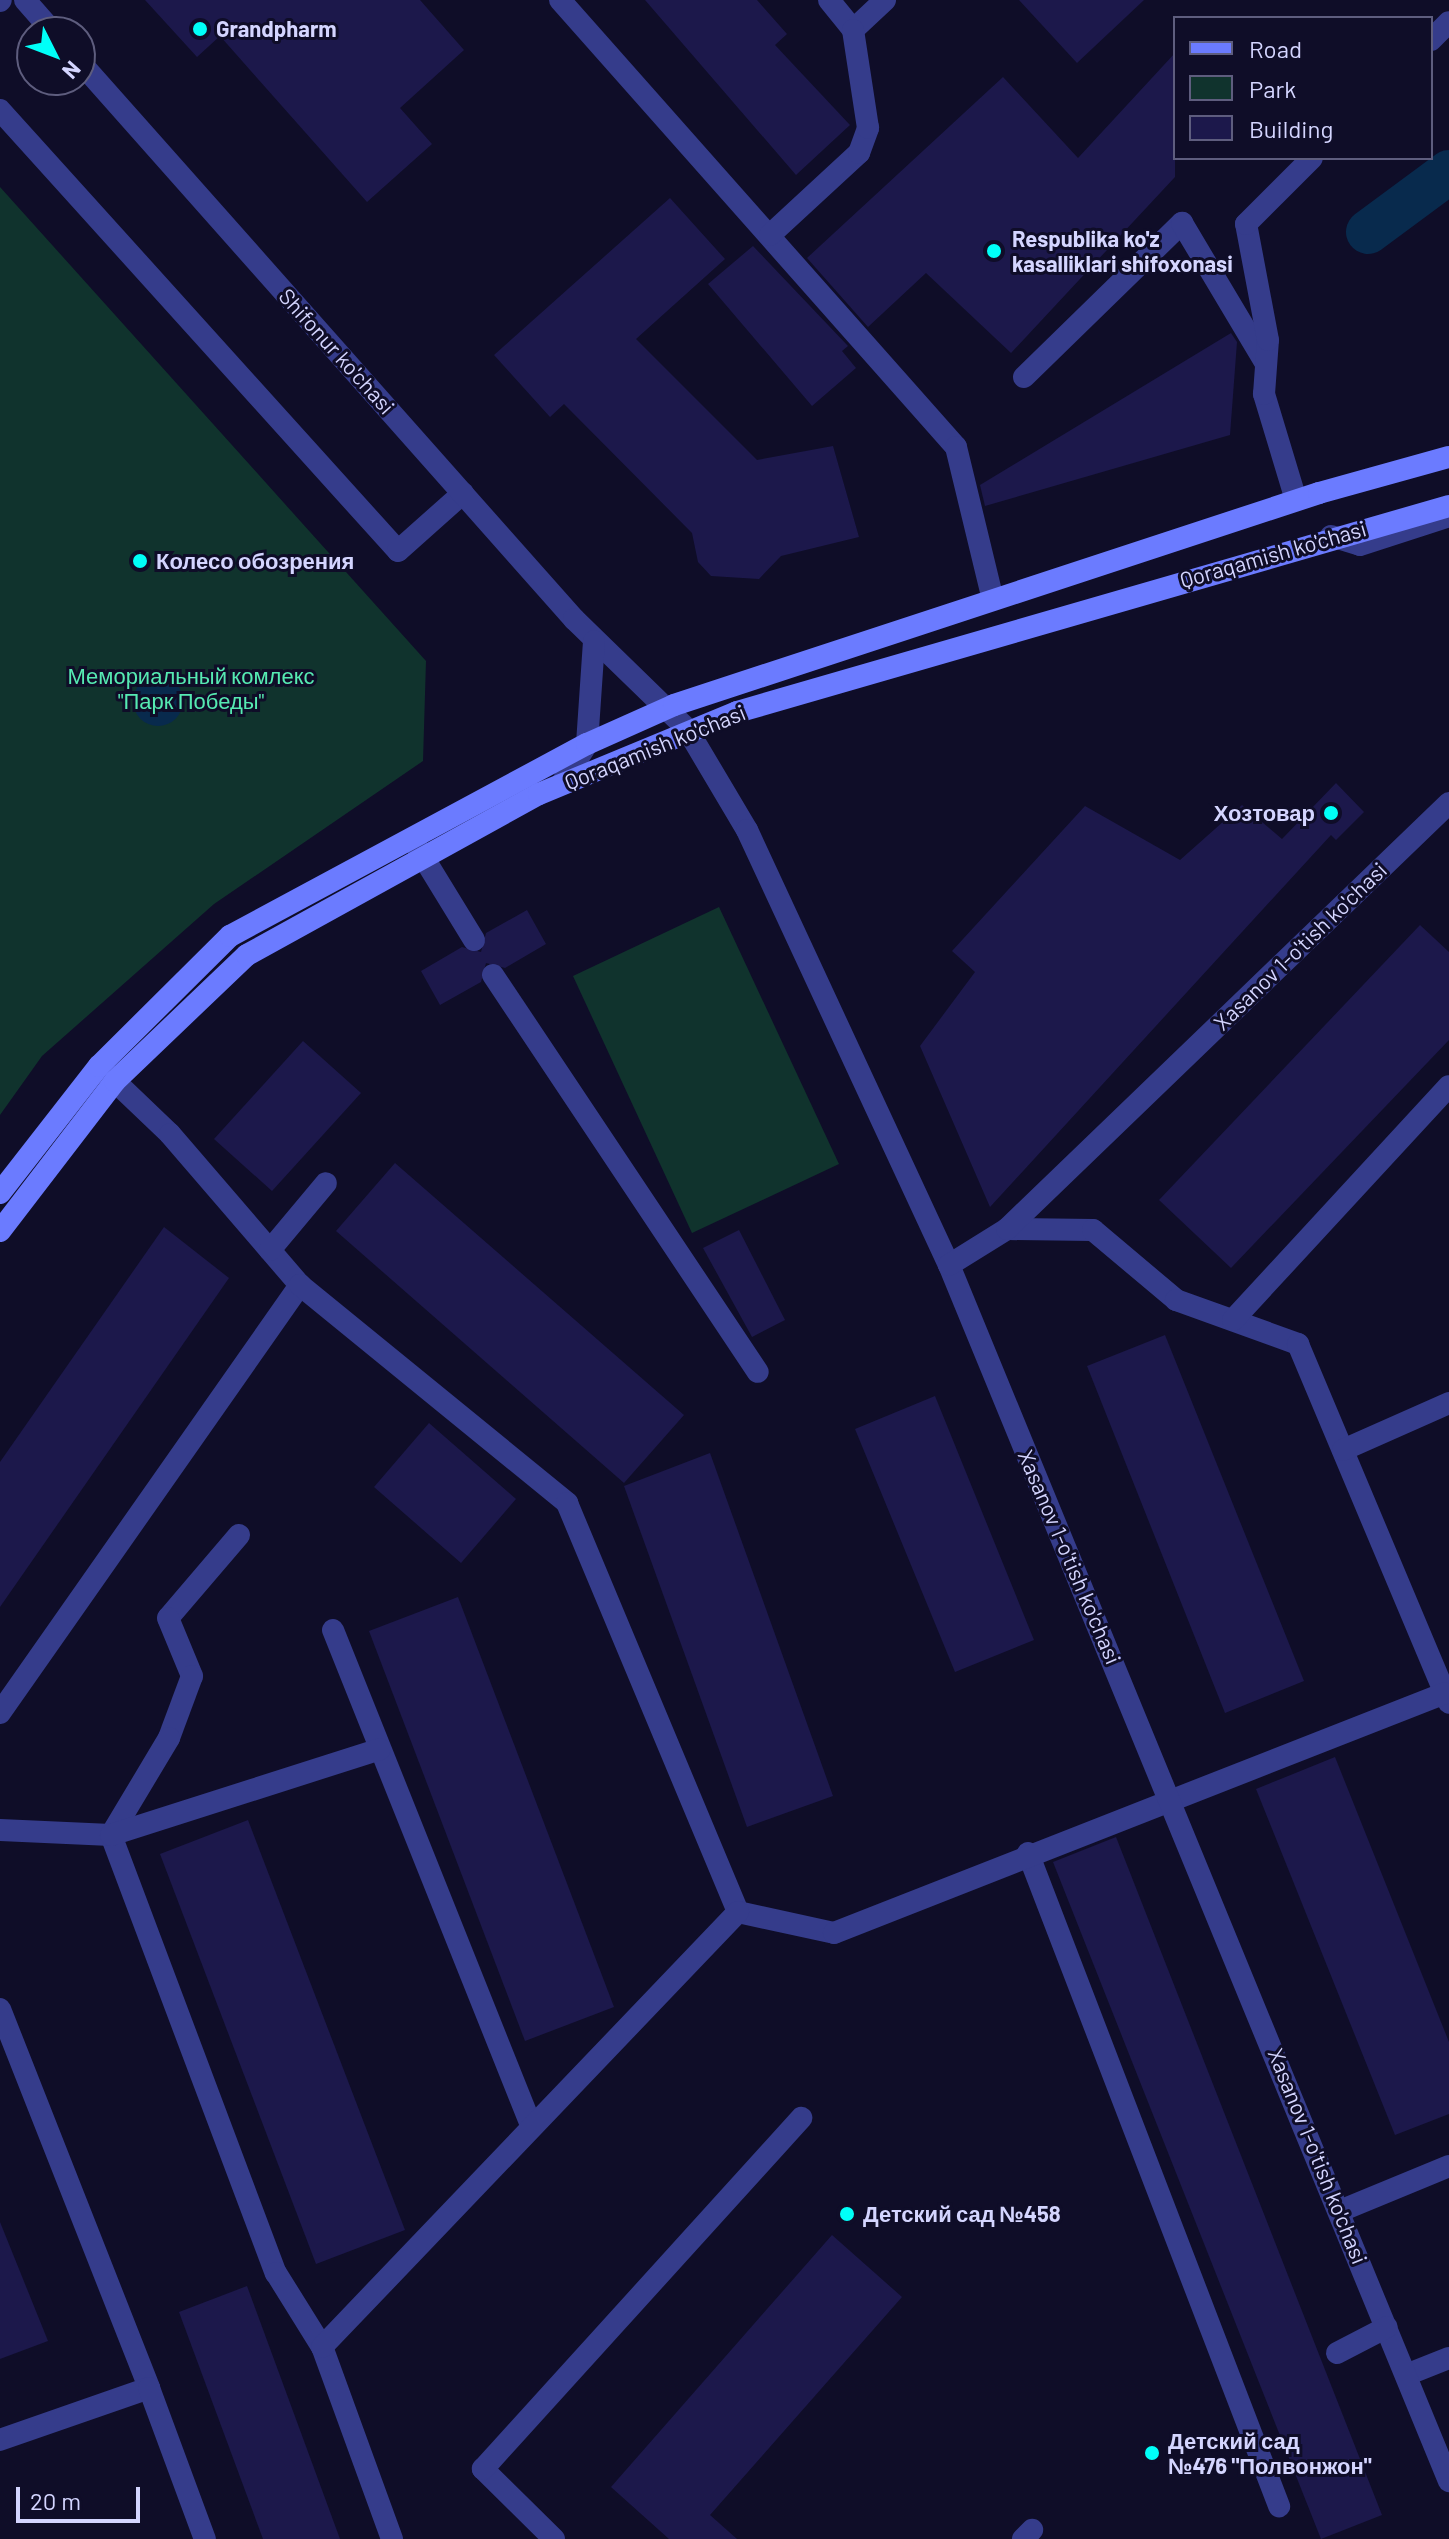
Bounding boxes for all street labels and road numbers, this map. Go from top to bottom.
street label: Shifonur ko'chasi [274,283,400,419]
street label: Qoraqamish ko'chasi [1177,515,1369,593]
street label: Qoraqamish ko'chasi [561,699,749,795]
street label: Xasanov 1-o'tish ko'chasi [1208,857,1392,1035]
street label: Xasanov 1-o'tish ko'chasi [1013,1446,1127,1668]
street label: Xasanov 1-o'tish ko'chasi [1263,2044,1373,2268]

